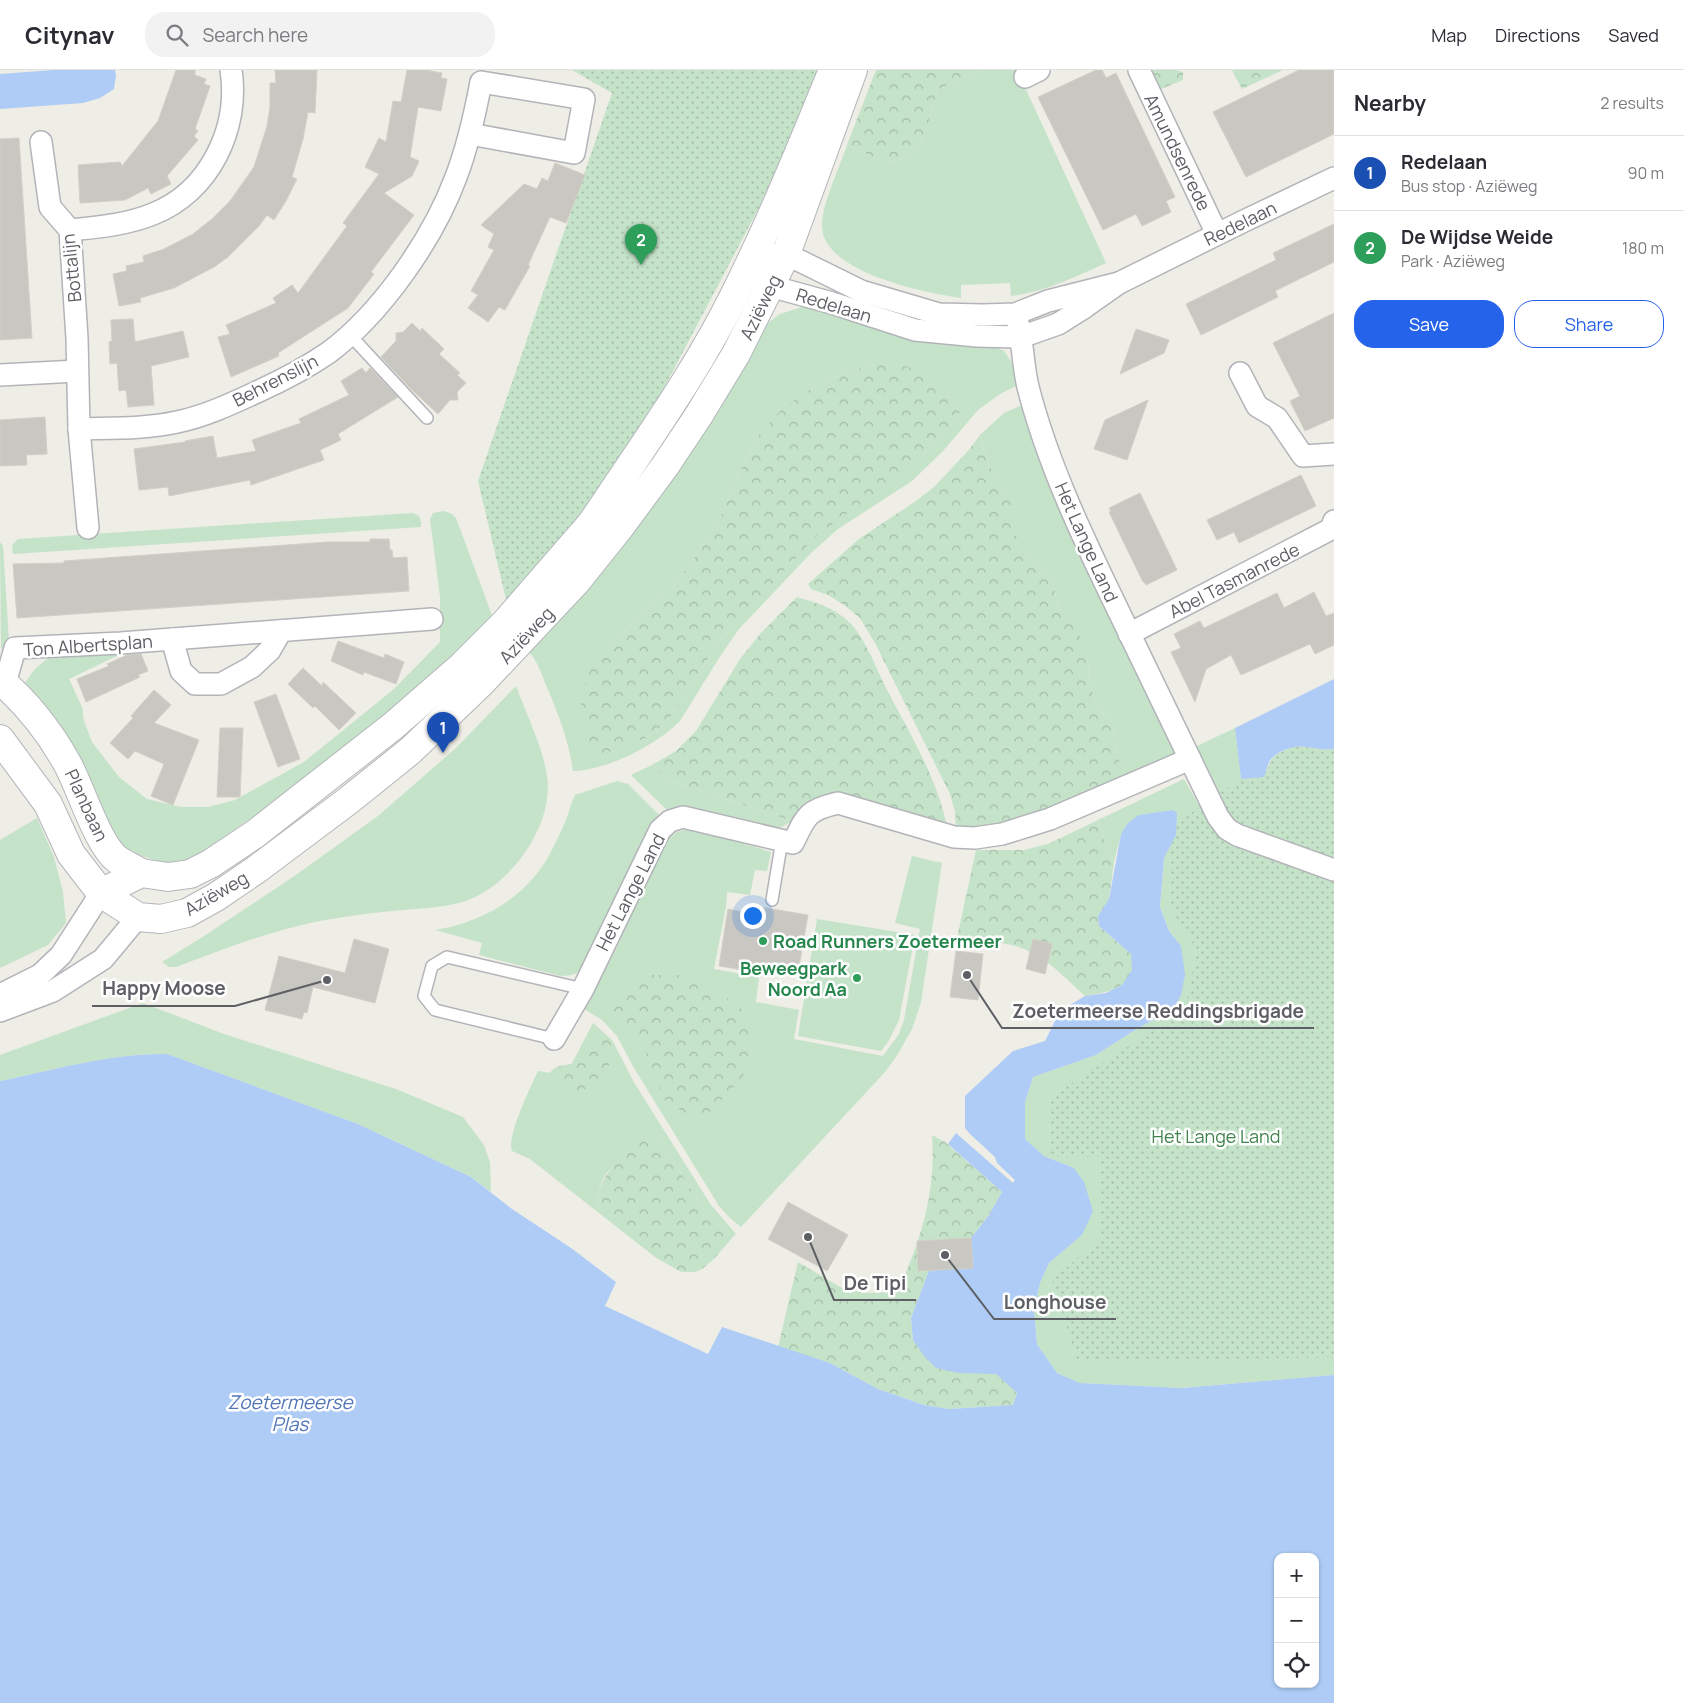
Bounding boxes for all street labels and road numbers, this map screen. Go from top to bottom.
street label: Amundsenrede [1139,90,1217,214]
street label: Redelaan [1200,195,1280,251]
street label: Bottalijn [55,233,87,303]
street label: Aziëweg [734,270,786,344]
street label: Redelaan [793,282,875,328]
street label: Behrenslijn [228,348,322,412]
street label: Het Lange Land [1050,478,1124,606]
street label: Abel Tasmanrede [1165,537,1303,623]
street label: Aziëweg [493,601,559,669]
street label: Ton Albertsplan [22,629,154,661]
street label: Planbaan [60,765,114,845]
street label: Het Lange Land [590,829,670,955]
street label: Aziëweg [180,865,252,921]

